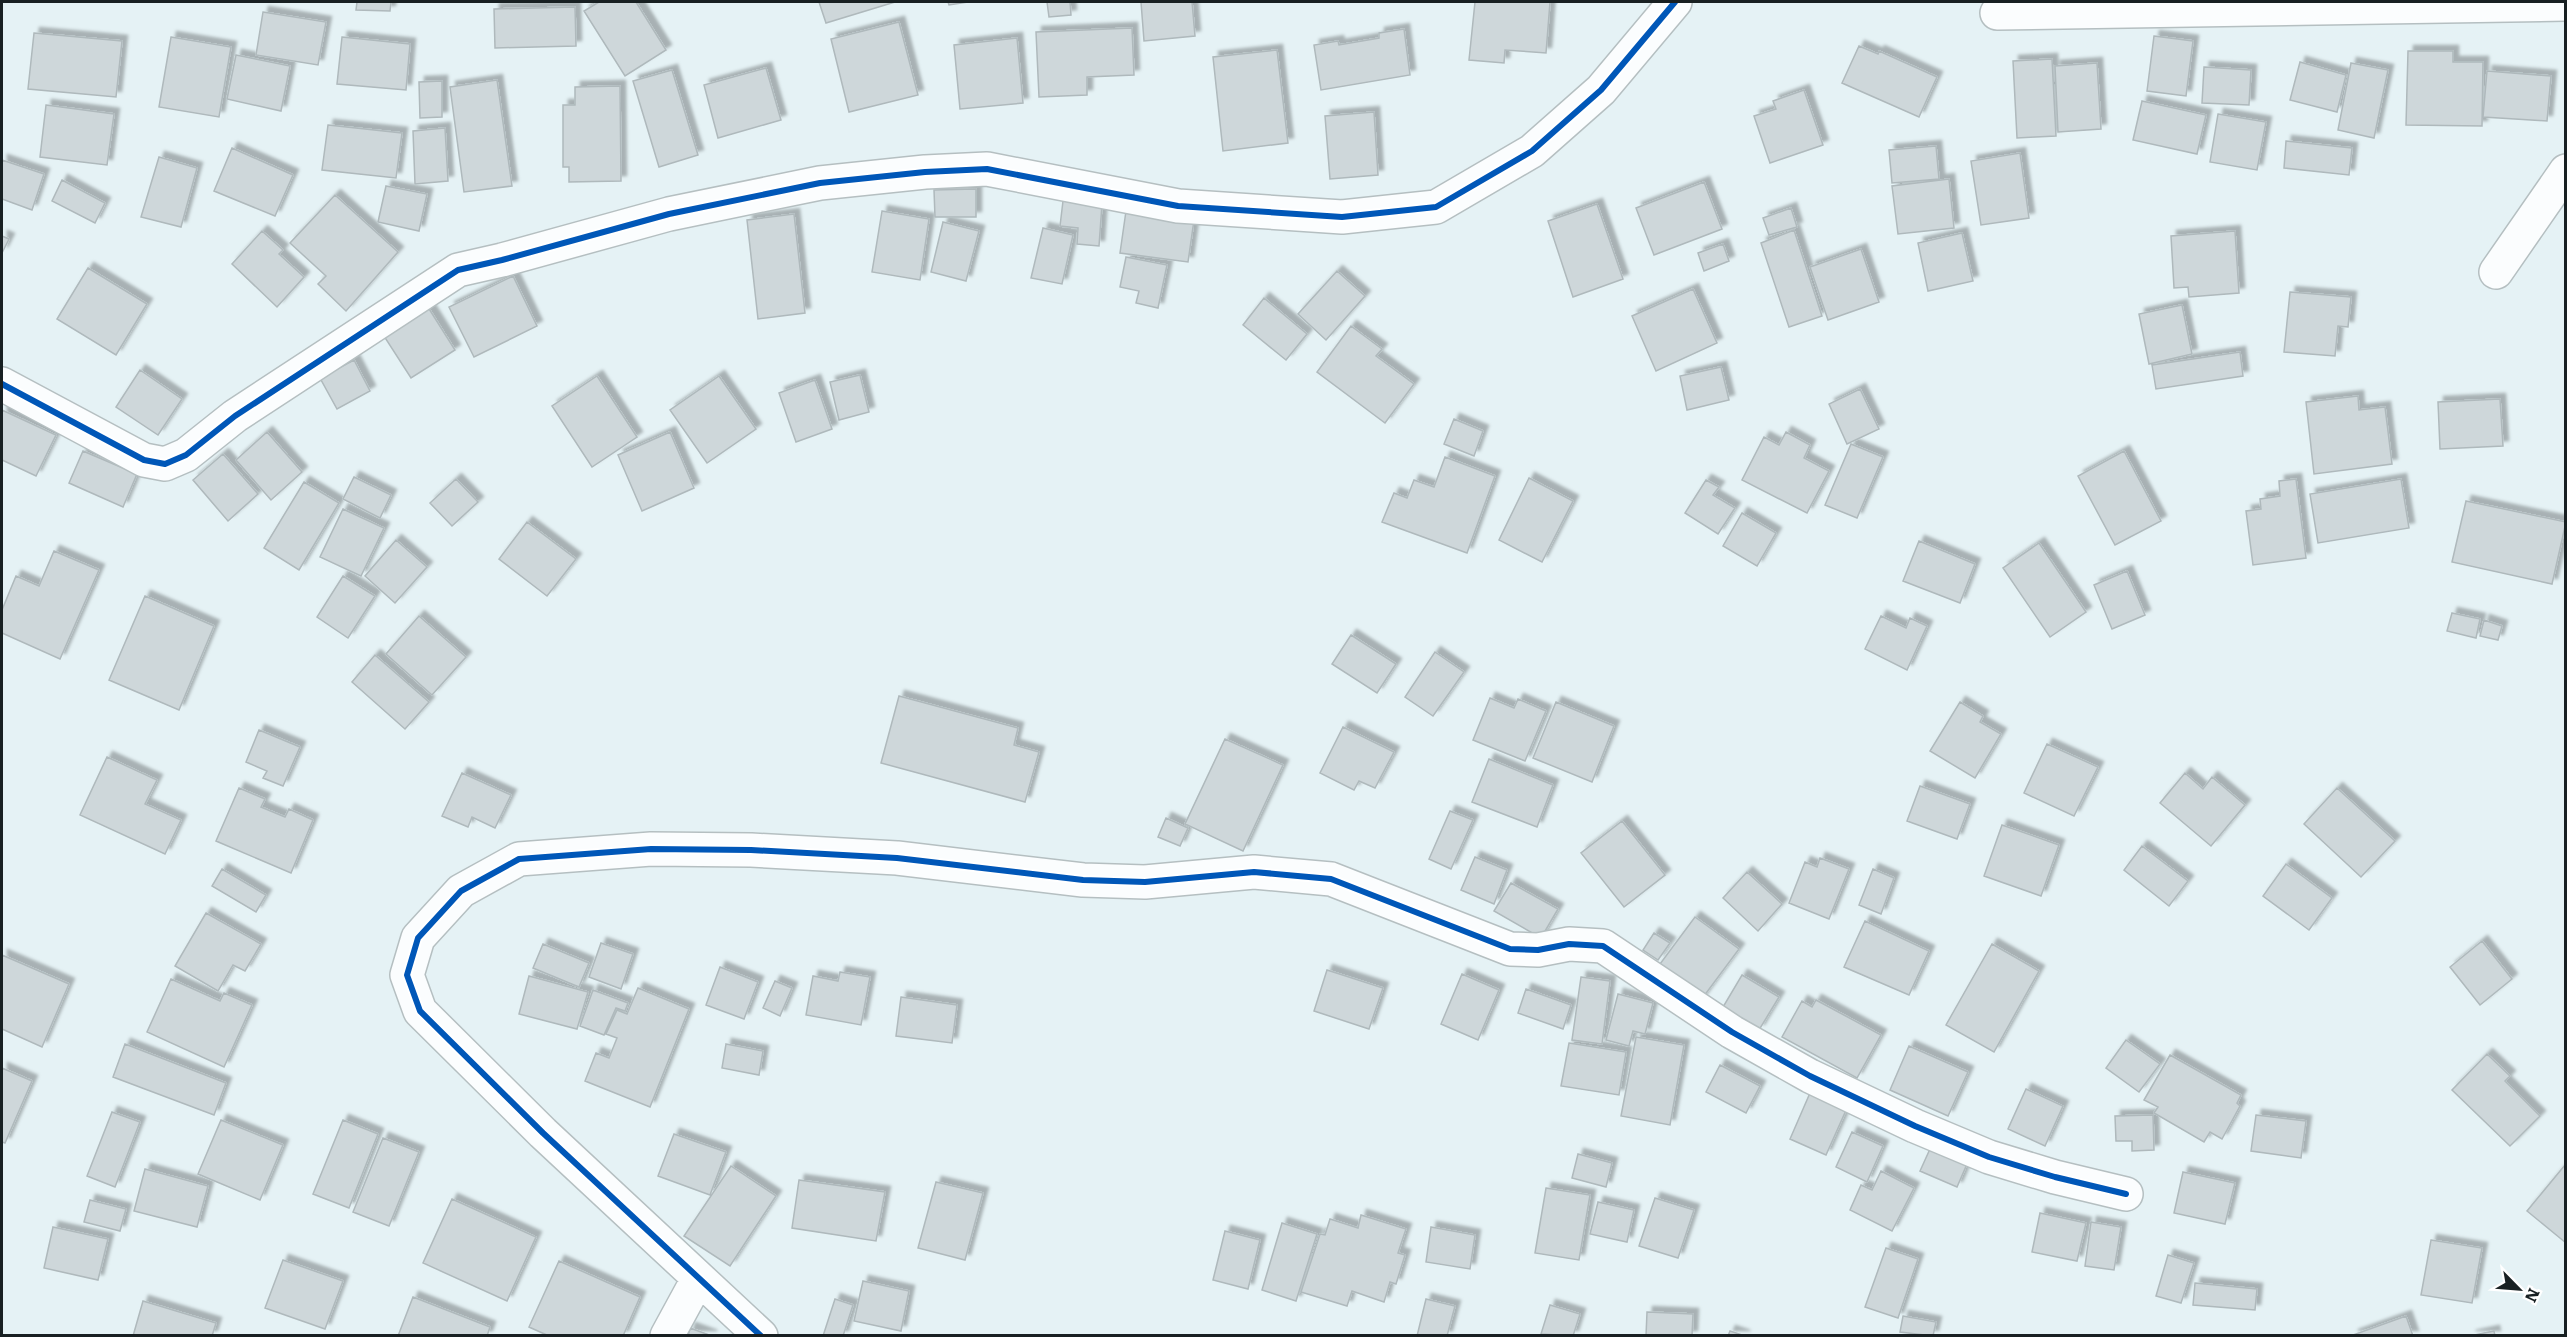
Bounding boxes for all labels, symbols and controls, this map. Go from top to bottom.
north arrow [2489,1259,2549,1319]
text: N [2520,1285,2547,1307]

